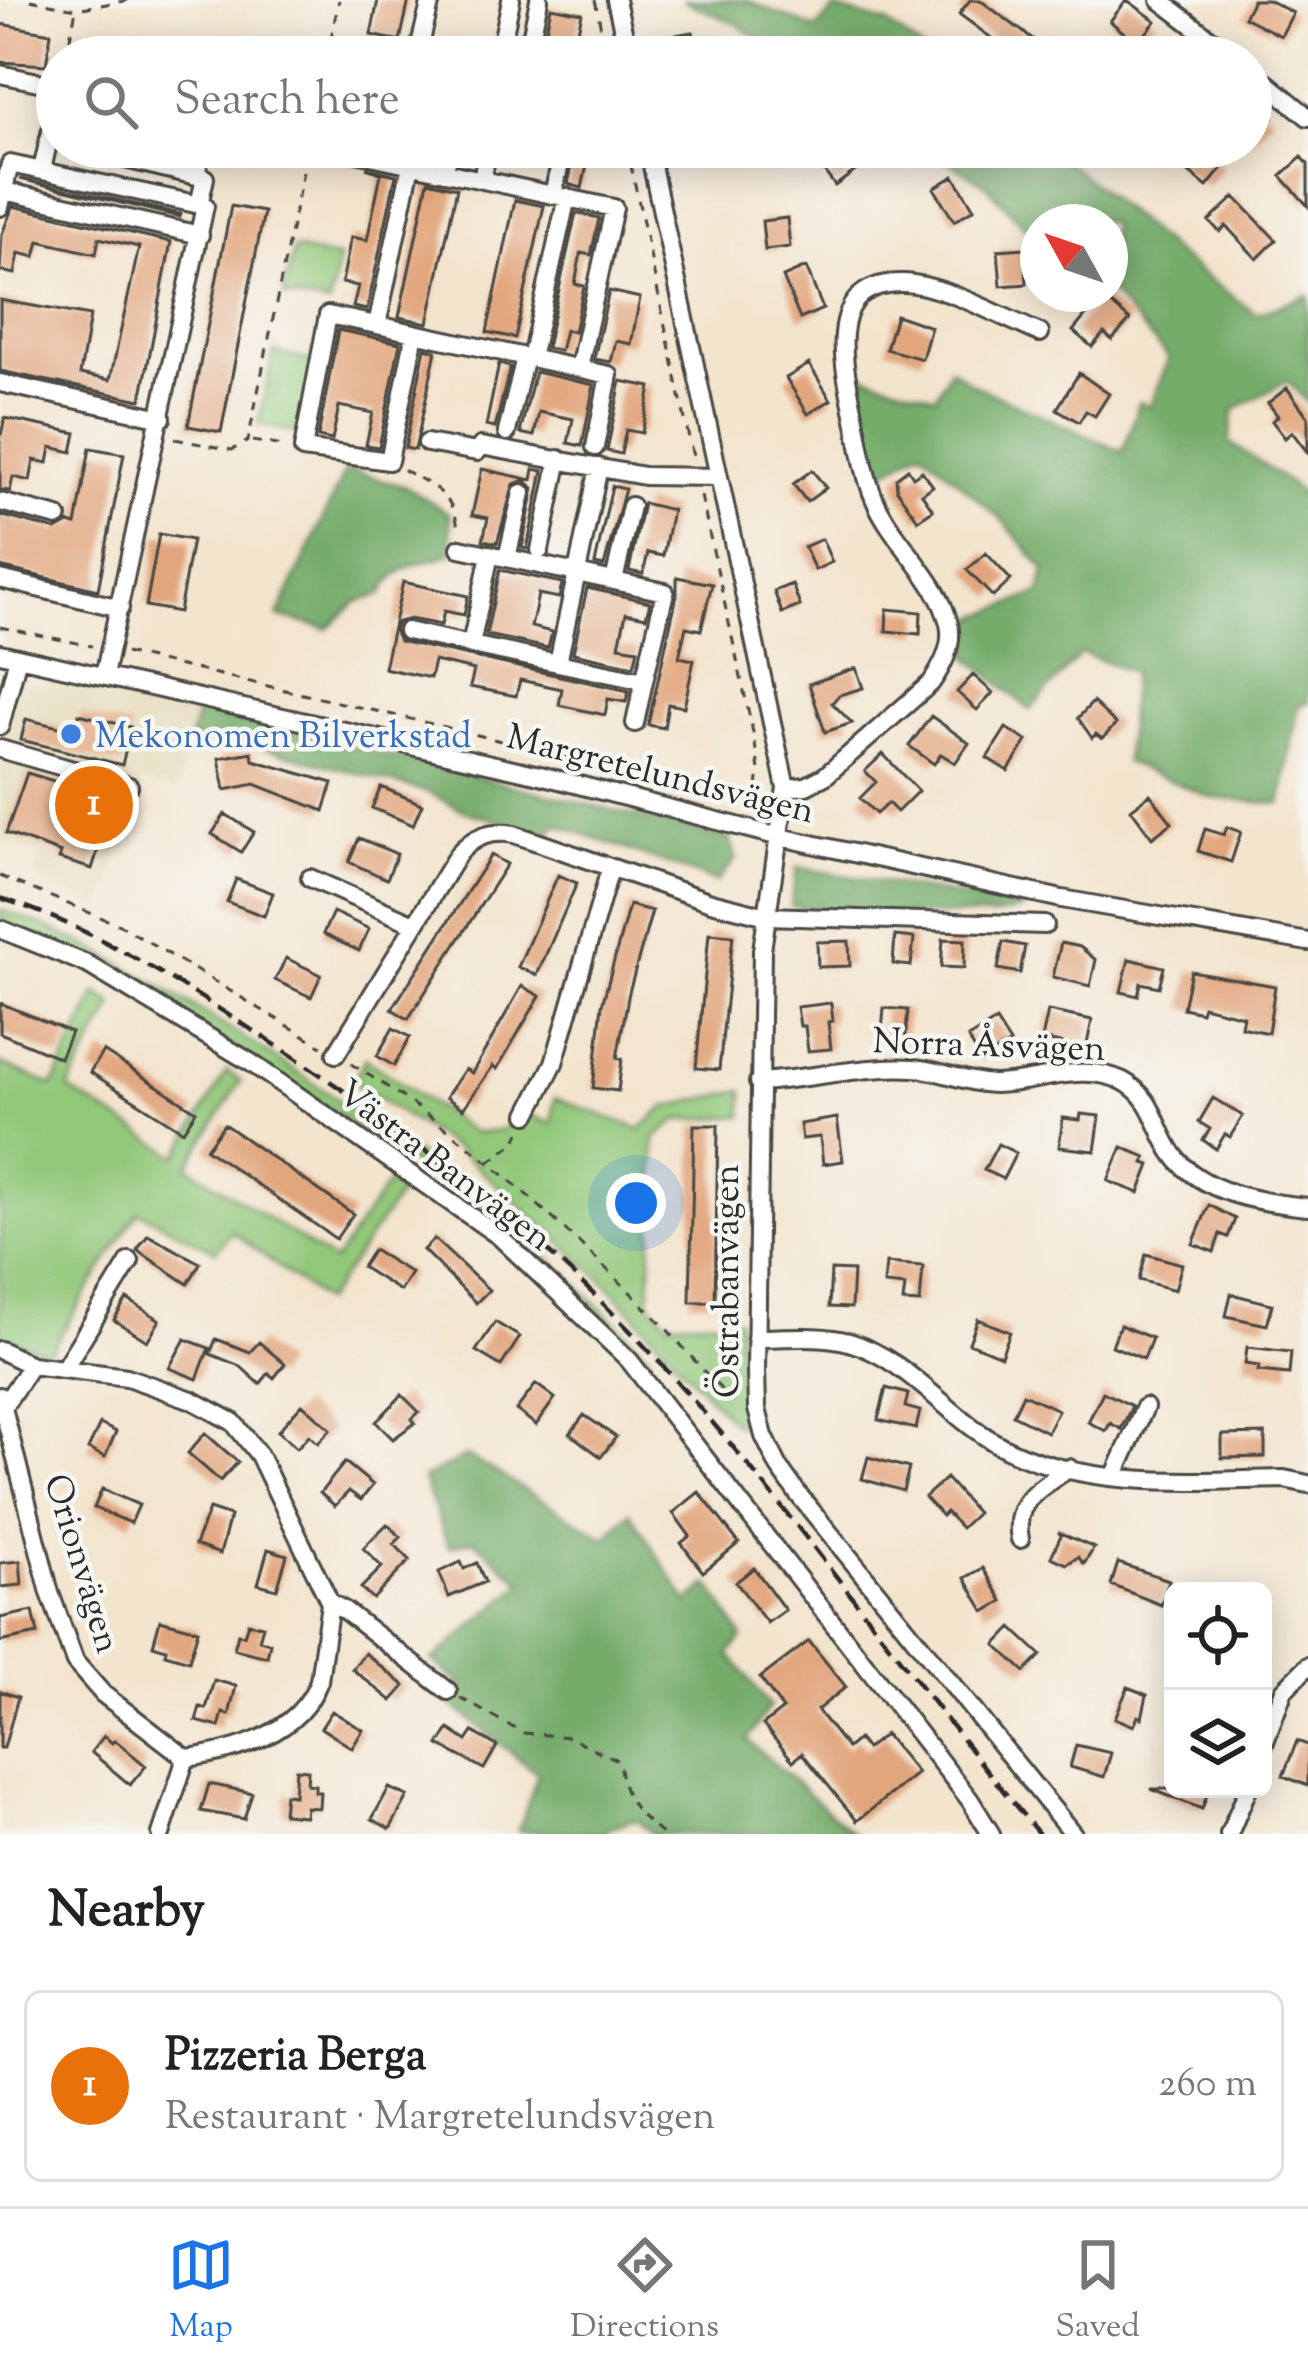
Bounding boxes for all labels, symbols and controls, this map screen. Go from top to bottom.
search box [36,36,1272,168]
icon: search [78,69,144,135]
text: Search here [174,70,400,135]
north arrow [1020,204,1128,312]
place label: Mekonomen Bilverkstad [95,712,472,764]
street label: Margretelundsvägen [501,712,819,839]
marker: Mekonomen Bilverkstad [58,721,84,747]
pin: 1 [55,760,133,850]
street label: Norra Åsvägen [872,1016,1106,1077]
street label: Västra Banvägen [325,1069,562,1265]
street label: Östrabanvägen [703,1164,755,1398]
your location [606,1173,666,1233]
street label: Orionvägen [28,1468,132,1660]
map controls [1164,1582,1272,1798]
button: locate [1164,1582,1272,1690]
button: layers [1164,1690,1272,1798]
text: Nearby [48,1876,205,1949]
text: Pizzeria Berga [165,2026,426,2091]
text: 1 [83,2058,97,2114]
text: 260 m [1158,2058,1257,2114]
text: Restaurant · Margretelundsvägen [165,2091,715,2147]
tab: Map [168,2232,234,2352]
tab: Directions [570,2232,719,2352]
tab: Saved [1055,2232,1140,2352]

